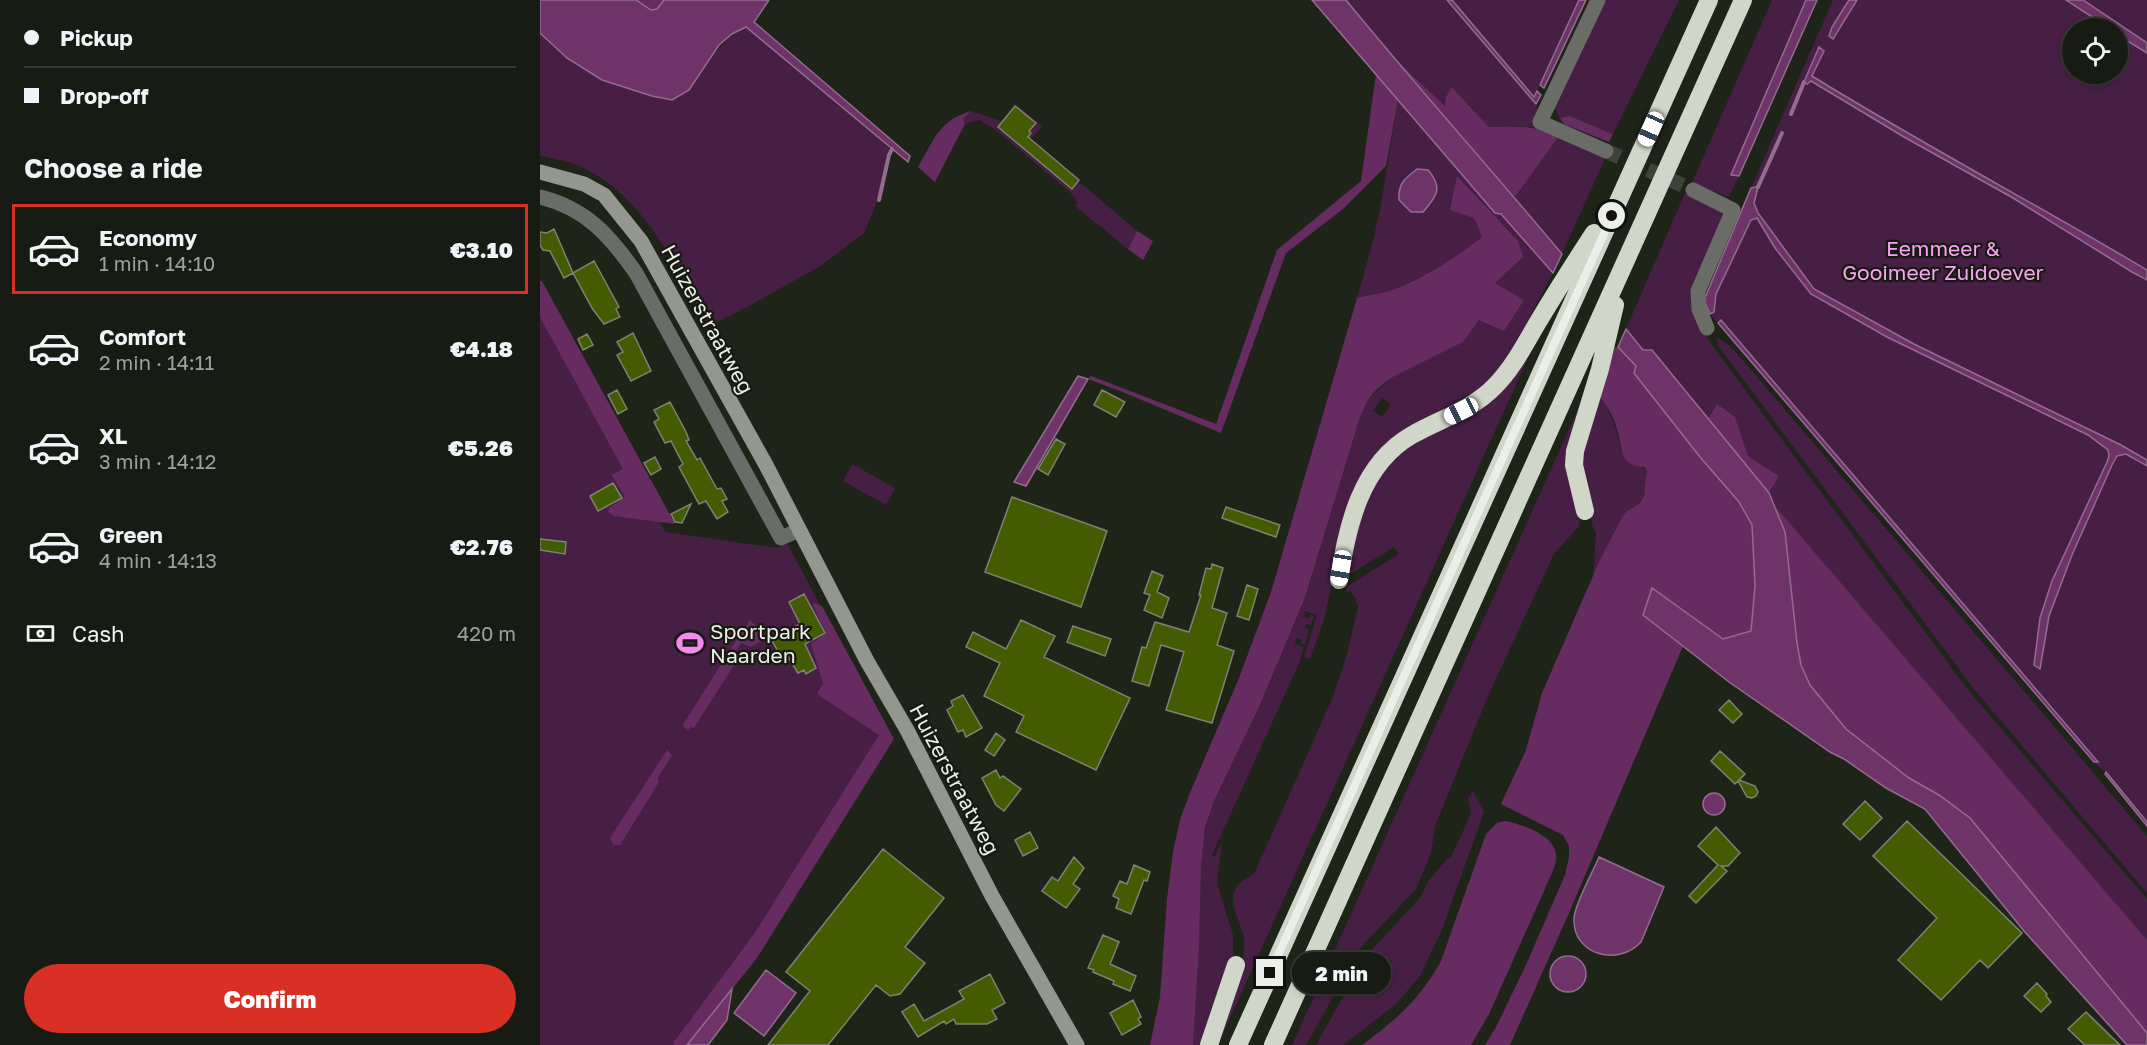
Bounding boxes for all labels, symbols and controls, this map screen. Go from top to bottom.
map controls [2062,18,2128,84]
button: locate [2062,18,2128,84]
text: Pickup [60,24,133,51]
text: Drop-off [60,82,149,109]
car [1635,109,1667,149]
text: Choose a ride [24,152,203,184]
route start [1598,202,1625,229]
icon: car [27,222,81,276]
text: Economy [99,224,197,251]
park label: Eemmeer & Gooimeer Zuidoever [1842,235,2044,285]
text: €3.10 [450,236,513,263]
street label: Huizerstraatweg [656,240,760,398]
text: 1 min · 14:10 [99,251,215,275]
icon: car [27,321,81,375]
text: Comfort [99,323,186,350]
text: €4.18 [450,335,513,362]
text: 2 min · 14:11 [99,350,214,374]
car [1441,395,1481,427]
icon: car [27,420,81,474]
text: XL [99,422,127,449]
text: €5.26 [448,434,513,461]
text: 3 min · 14:12 [99,449,216,473]
icon: car [27,519,81,573]
text: Green [99,521,163,548]
text: €2.76 [450,533,513,560]
text: 4 min · 14:13 [99,548,217,572]
car [1329,549,1353,587]
icon: cash [24,617,57,650]
place label: Sportpark Naarden [710,618,811,668]
text: Cash [72,620,125,647]
text: 420 m [457,621,516,645]
sports icon: Sportpark Naarden [675,628,705,658]
street label: Huizerstraatweg [904,699,1006,859]
callout: 2 min [1291,952,1390,994]
route end [1256,959,1283,986]
text: 2 min [1315,961,1368,985]
button: Confirm [24,964,516,1033]

